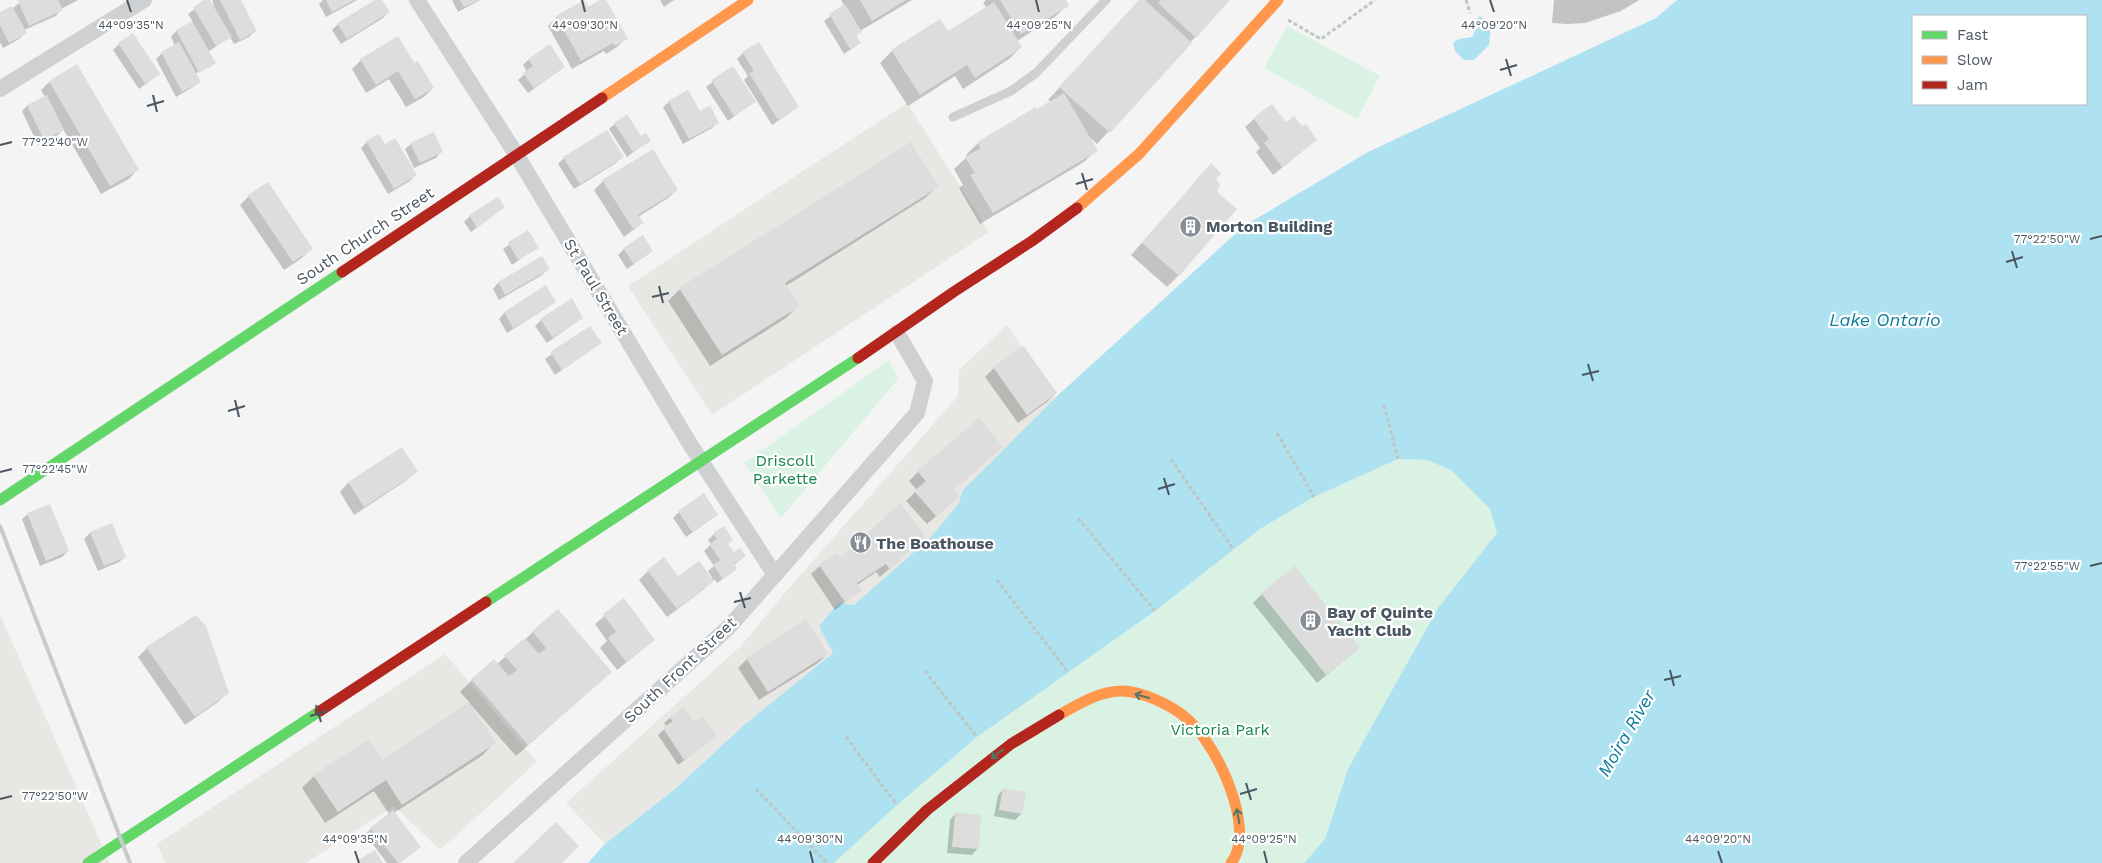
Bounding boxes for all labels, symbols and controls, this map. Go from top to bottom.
legend [1912,15,2087,105]
text: 44°09'35"N [98,18,164,32]
text: 44°09'30"N [552,18,618,32]
text: 44°09'25"N [1006,18,1072,32]
text: 44°09'20"N [1461,18,1527,32]
text: Fast [1957,26,1989,44]
text: Slow [1957,51,1993,69]
text: Jam [1957,76,1988,94]
text: 77°22'40"W [22,135,88,149]
street label: South Church Street [293,183,437,289]
building icon: Morton Building [1178,214,1202,238]
place label: Morton Building [1206,217,1332,236]
text: 77°22'50"W [2014,232,2081,246]
street label: St Paul Street [560,235,632,339]
water label: Lake Ontario [1829,309,1941,330]
park label: Driscoll Parkette [753,451,817,488]
text: 77°22'45"W [22,462,88,476]
restaurant icon: The Boathouse [848,531,872,555]
place label: The Boathouse [876,534,994,553]
text: 77°22'55"W [2014,559,2081,573]
place label: Bay of Quinte Yacht Club [1327,603,1433,640]
building icon: Bay of Quinte Yacht Club [1299,609,1323,633]
street label: South Front Street [620,613,740,727]
water label: Moira River [1593,685,1660,780]
one-way arrow [1135,691,1151,700]
park label: Victoria Park [1170,720,1270,739]
one-way arrow [991,749,1004,760]
text: 77°22'50"W [22,789,89,803]
one-way arrow [1233,809,1243,825]
text: 44°09'35"N [322,832,388,846]
text: 44°09'30"N [777,832,843,846]
text: 44°09'25"N [1231,832,1297,846]
text: 44°09'20"N [1685,832,1751,846]

